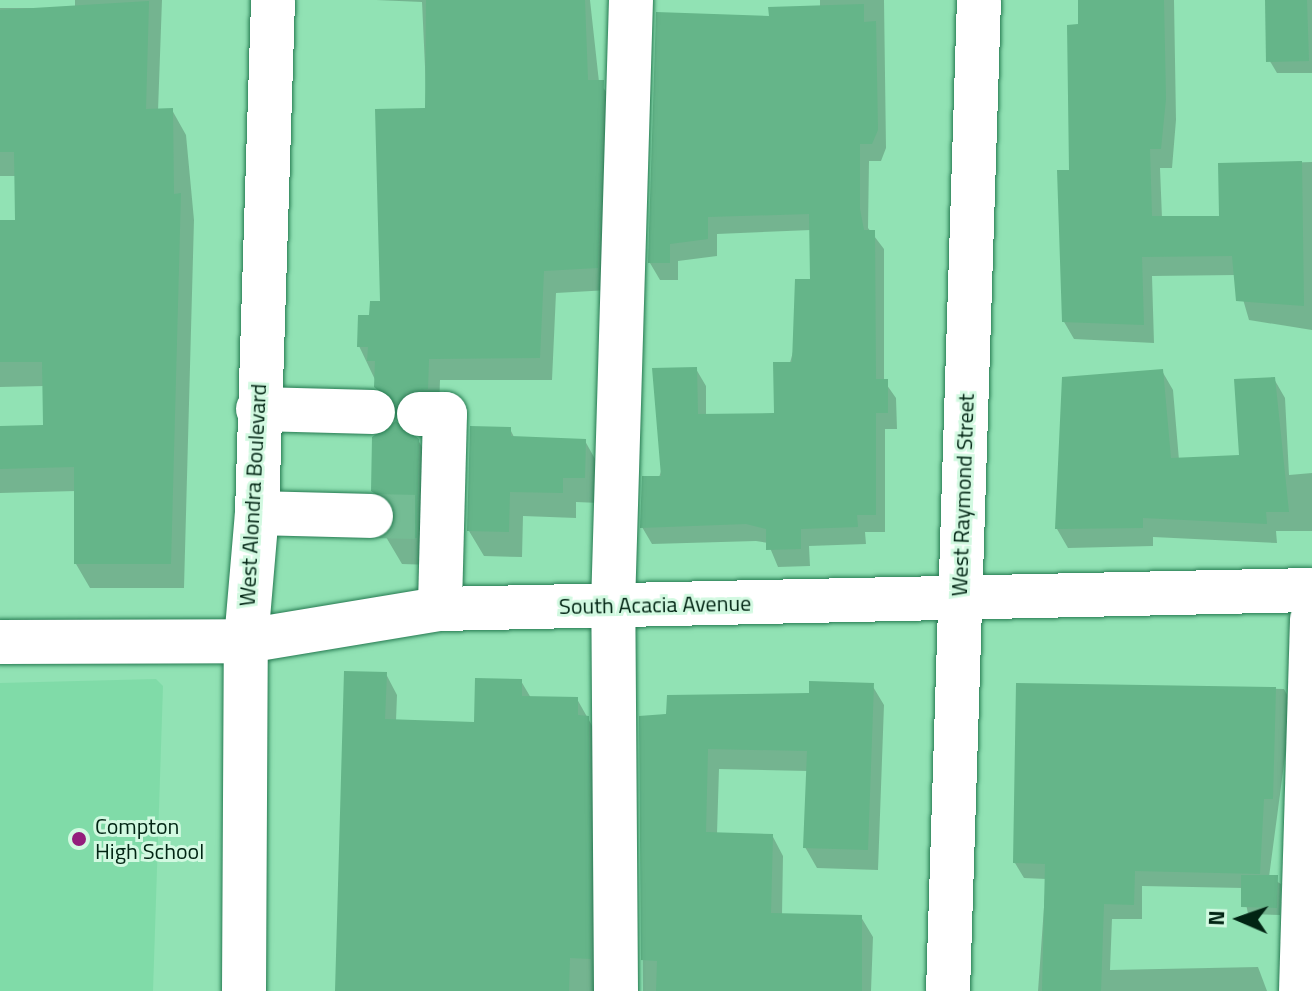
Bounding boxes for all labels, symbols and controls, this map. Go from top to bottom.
street label: West Alondra Boulevard [234,383,272,607]
street label: West Raymond Street [946,393,980,597]
street label: South Acacia Avenue [559,590,751,620]
place label: Compton High School [95,813,204,864]
marker: Compton High School [70,830,88,848]
north arrow [1200,879,1280,959]
text: N [1199,910,1233,926]

